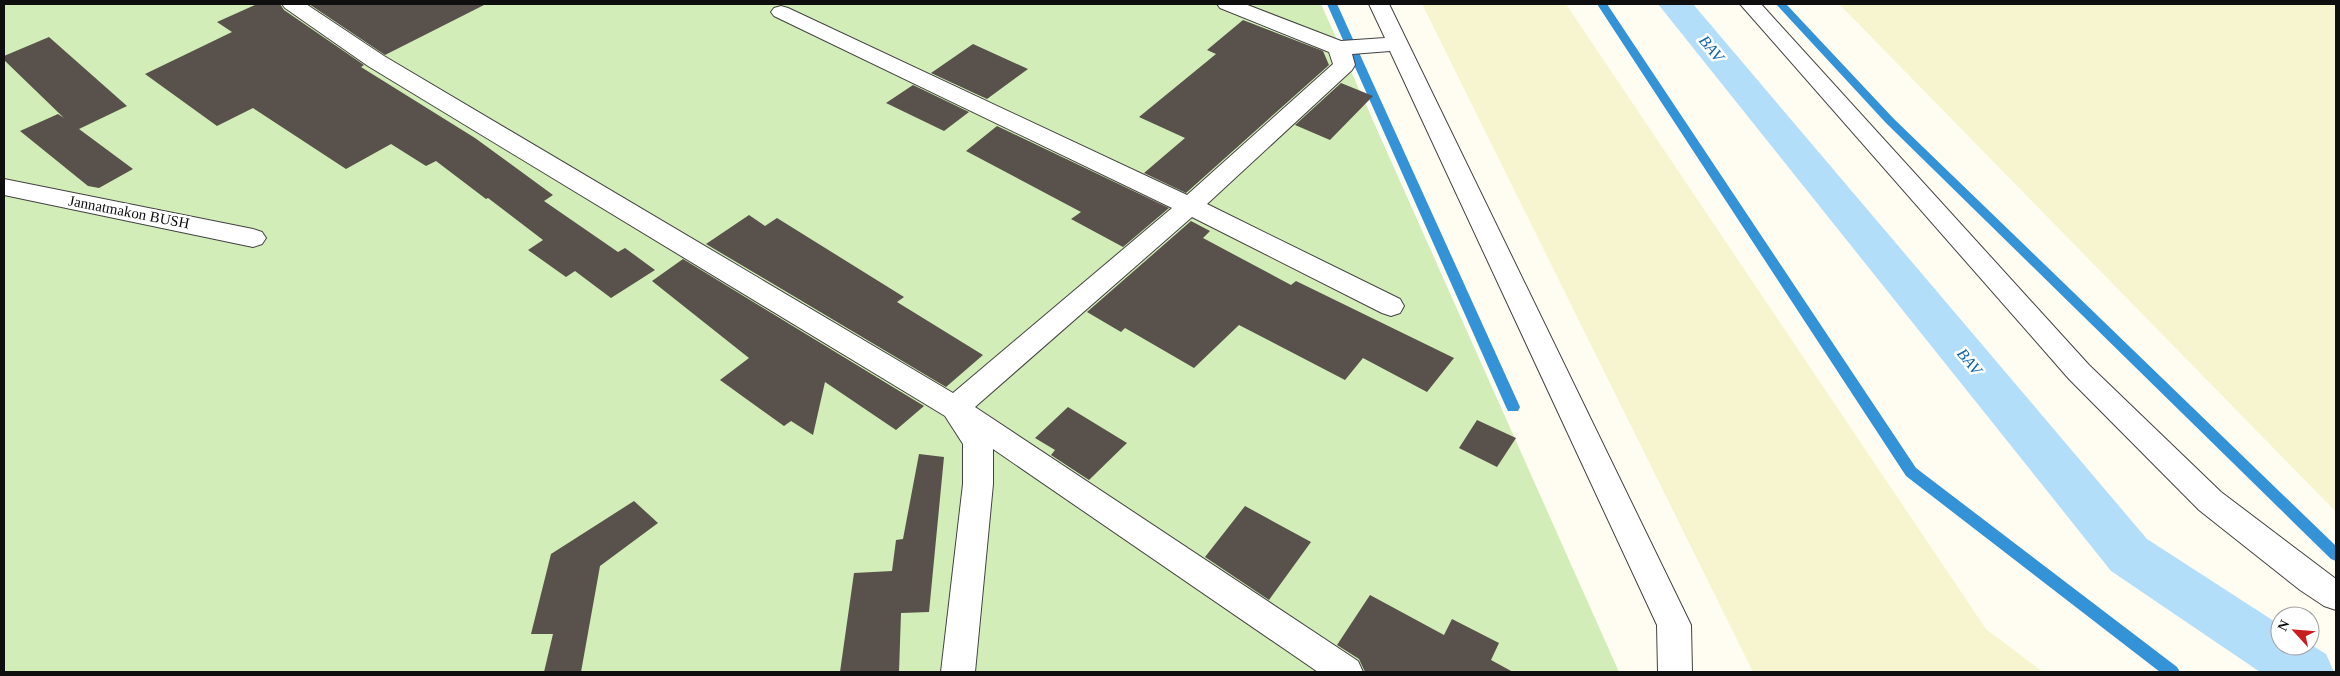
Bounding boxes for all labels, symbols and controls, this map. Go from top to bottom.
water label: BAV [1696,32,1729,66]
street label: Jannatmakon BUSH [67,192,191,232]
water label: BAV [1954,345,1987,379]
north arrow [2270,606,2320,656]
text: N [2275,618,2293,633]

